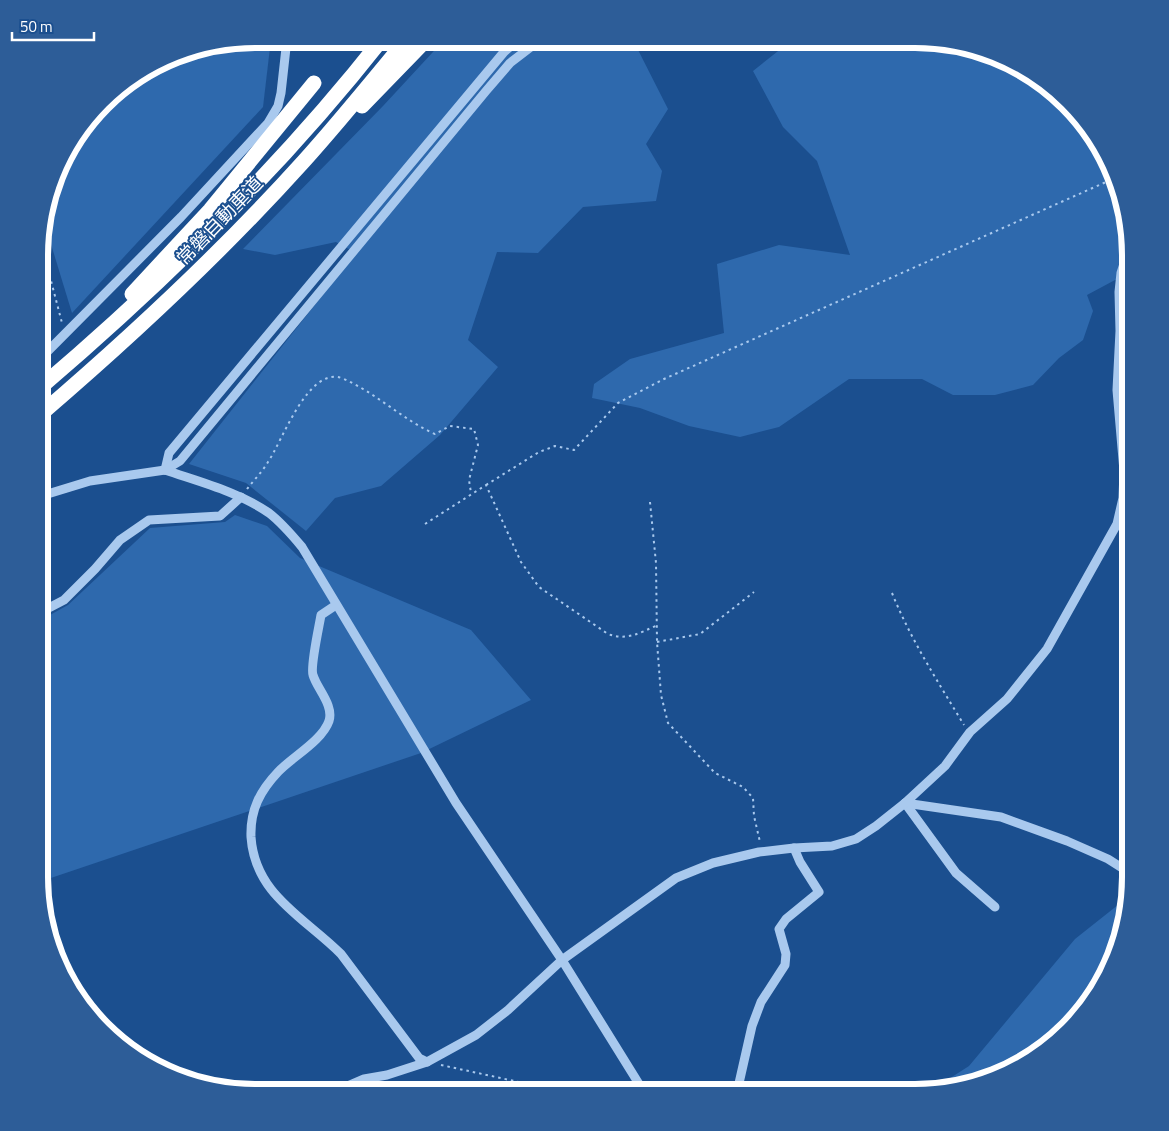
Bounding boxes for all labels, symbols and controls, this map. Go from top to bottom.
scale bar [12,10,95,42]
text: 50 m [20,15,53,38]
street label: 常磐自動車道 [169,169,269,271]

